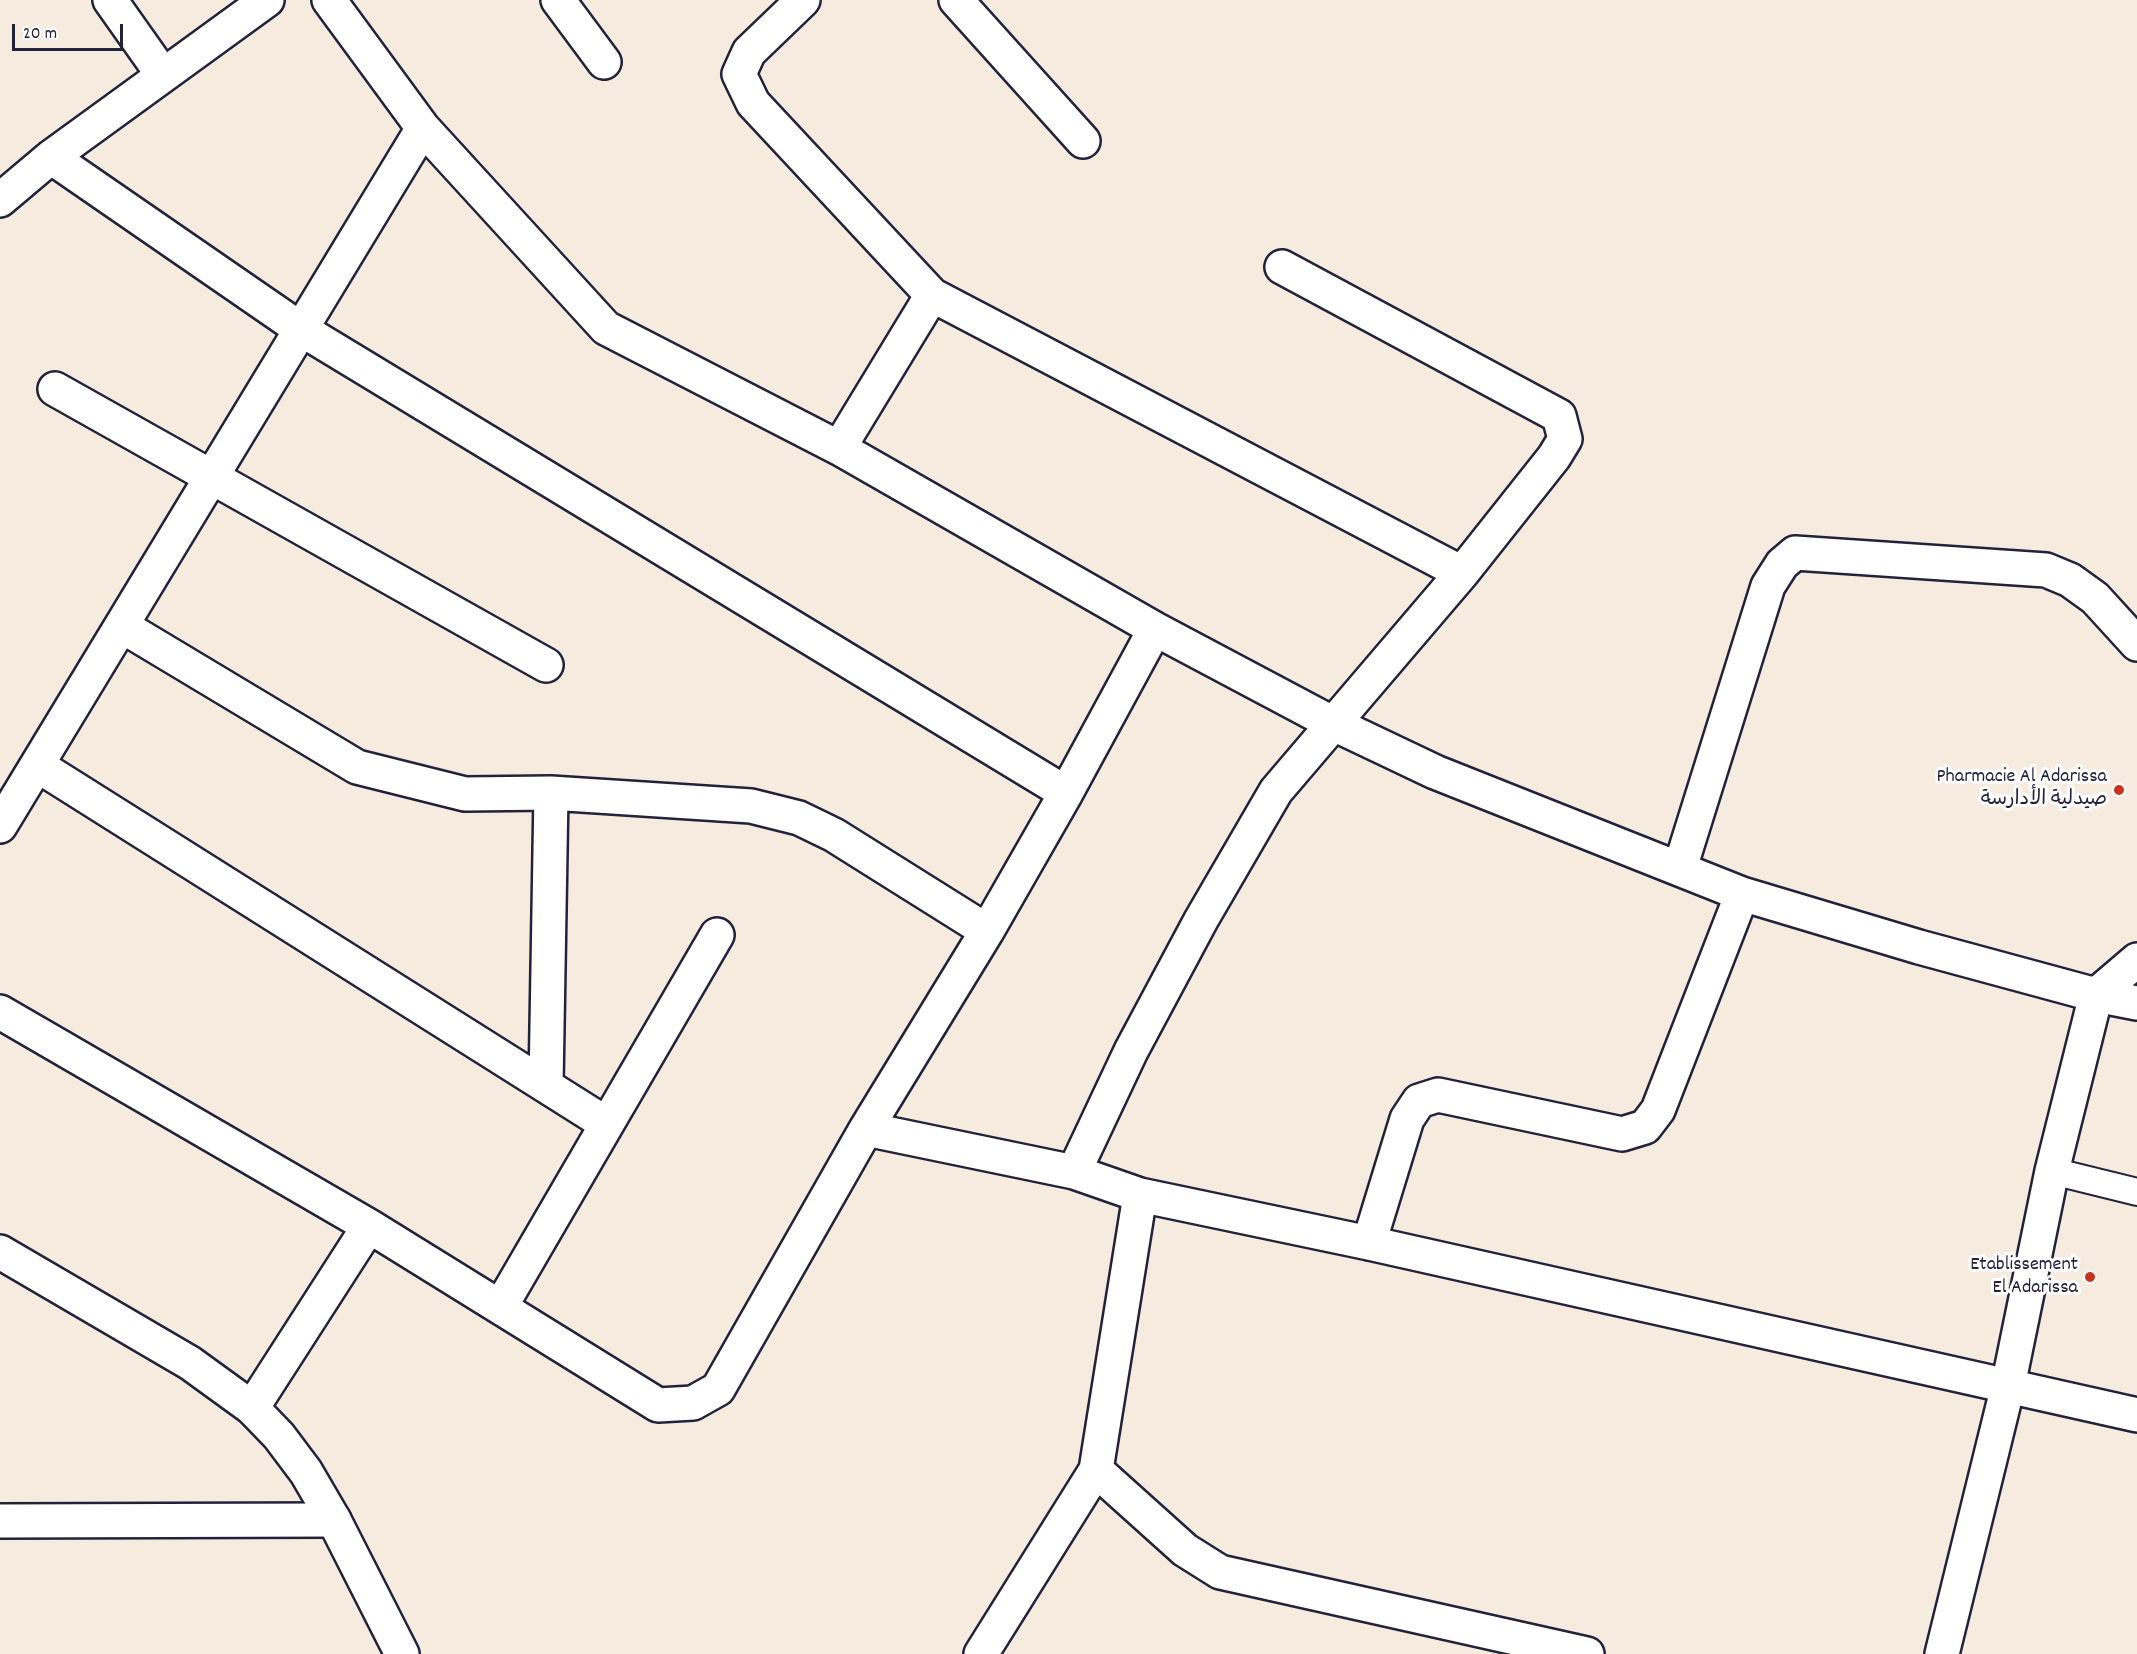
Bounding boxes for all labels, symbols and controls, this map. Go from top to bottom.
scale bar [15,12,126,50]
text: 20 m [23,22,57,47]
place label: Pharmacie Al Adarissa صيدلية الأدارسة [1937,766,2107,813]
marker: Pharmacie Al Adarissa صيدلية الأدارسة [2112,783,2126,797]
place label: Etablissement El Adarissa [1970,1254,2078,1301]
marker: Etablissement El Adarissa [2083,1270,2097,1284]

